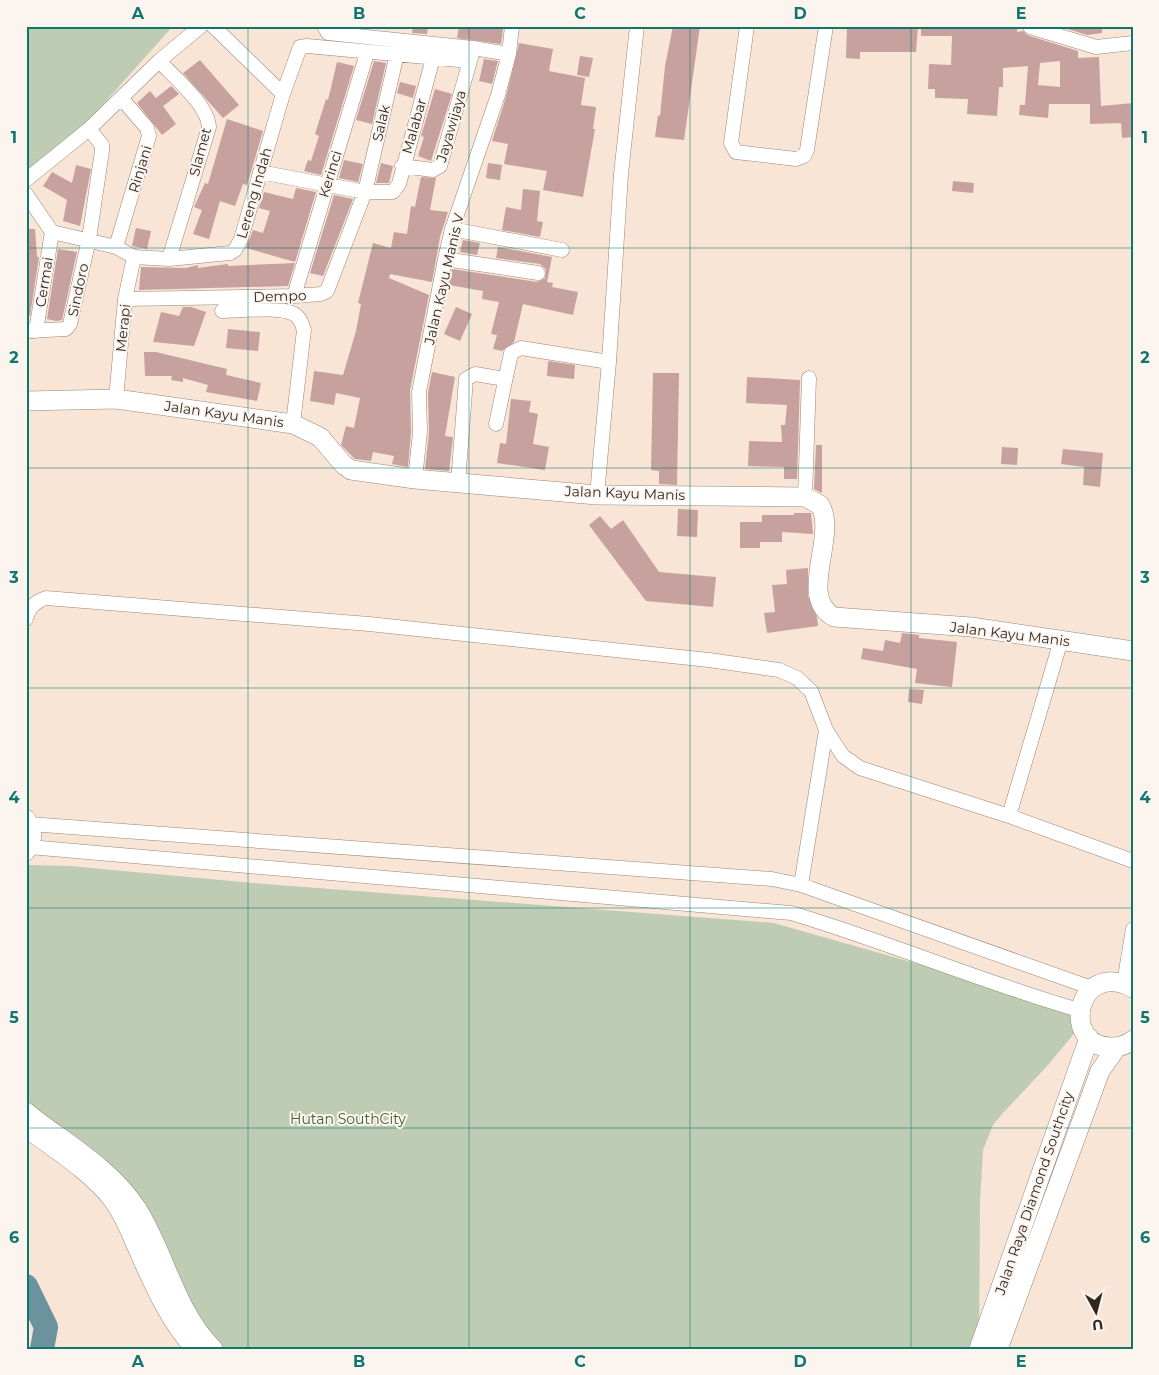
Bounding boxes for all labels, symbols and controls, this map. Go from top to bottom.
text: A [131,4,145,23]
text: B [353,4,365,23]
text: C [574,4,586,23]
text: D [793,4,807,23]
text: E [1016,4,1026,23]
street label: Jayawijaya [432,88,470,165]
street label: Malabar [397,96,431,156]
street label: Salak [368,102,394,143]
street label: Slamet [185,125,215,178]
text: 1 [11,128,17,147]
text: 1 [1142,128,1148,147]
street label: Rinjani [124,143,156,195]
street label: Lereng Indah [232,145,276,241]
street label: Kerinci [314,148,346,200]
street label: Jalan Kayu Manis V [420,211,468,347]
street label: Cermai [31,256,57,308]
street label: Sindoro [64,261,92,318]
street label: Dempo [253,286,307,306]
street label: Merapi [112,303,134,353]
text: 2 [9,348,19,367]
text: 2 [1140,348,1150,367]
street label: Jalan Kayu Manis [162,397,285,431]
street label: Jalan Kayu Manis [563,482,686,504]
text: 3 [8,568,19,587]
text: 3 [1139,568,1150,587]
street label: Jalan Kayu Manis [948,618,1071,650]
text: 4 [8,788,20,807]
text: 4 [1139,788,1151,807]
text: 5 [9,1008,19,1027]
text: 5 [1140,1008,1150,1027]
street label: Jalan Raya Diamond Southcity [990,1089,1077,1298]
park label: Hutan SouthCity [290,1110,406,1128]
text: 6 [9,1228,19,1247]
text: 6 [1140,1228,1150,1247]
north arrow [1072,1288,1122,1338]
text: U [1091,1315,1104,1335]
text: A [131,1352,145,1371]
text: B [353,1352,365,1371]
text: C [574,1352,586,1371]
text: D [793,1352,807,1371]
text: E [1016,1352,1026,1371]

